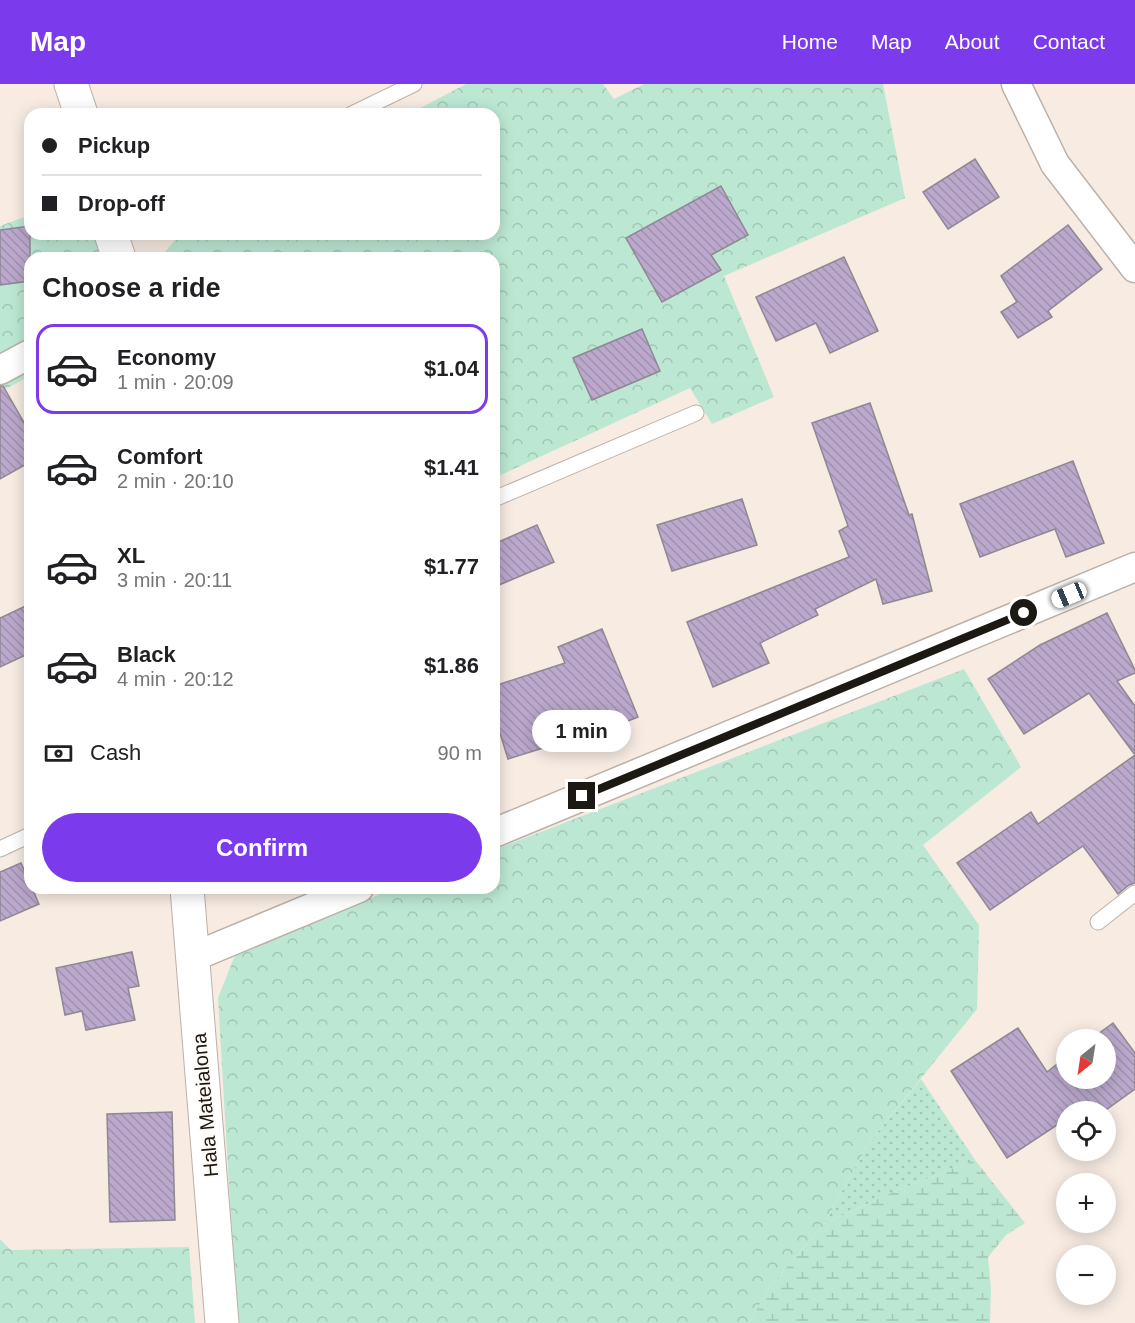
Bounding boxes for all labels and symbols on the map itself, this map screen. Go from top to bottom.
car [1049,580,1089,610]
route start [1010,599,1037,626]
callout: 1 min [532,709,632,751]
route end [568,782,595,809]
north arrow [1056,1029,1116,1089]
street label: Hala Mateialona [188,1031,222,1178]

